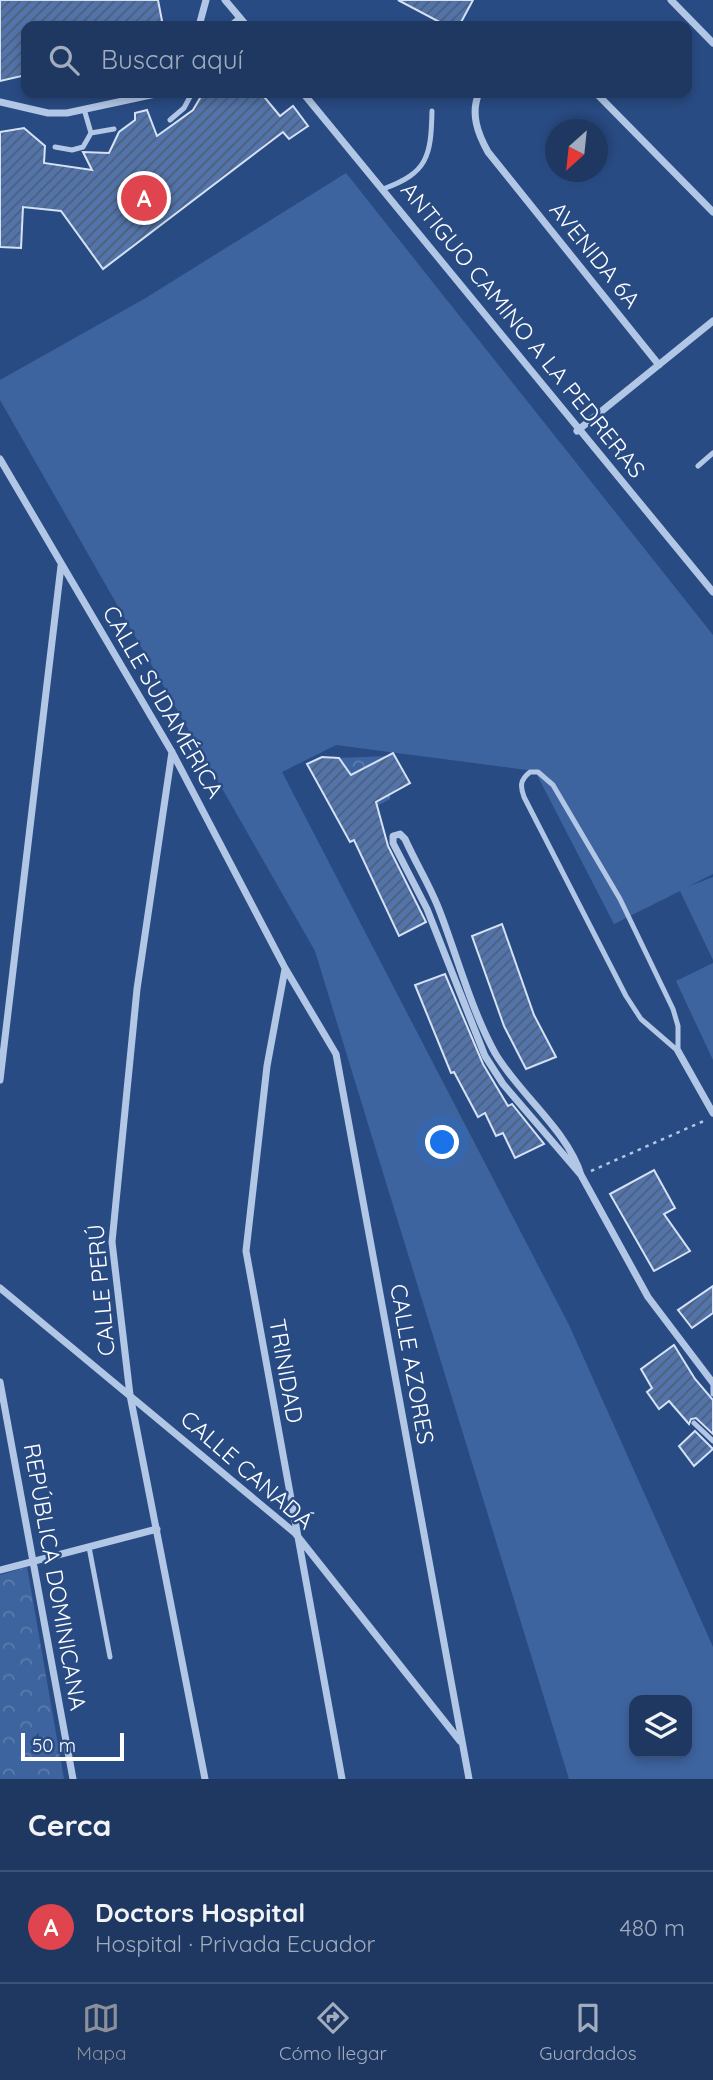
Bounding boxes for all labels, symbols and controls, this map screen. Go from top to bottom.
search box [21,21,692,98]
icon: search [45,41,83,79]
text: Buscar aquí [101,43,243,76]
north arrow [545,119,608,182]
pin: A [121,172,167,224]
street label: ANTIGUO CAMINO A LA PEDRERAS [395,176,652,484]
street label: AVENIDA 6A [544,196,647,314]
street label: CALLE SUDAMÉRICA [97,600,230,803]
your location [425,1125,459,1159]
street label: CALLE PERÚ [80,1223,121,1357]
street label: CALLE AZORES [384,1281,441,1446]
street label: TRINIDAD [263,1317,310,1425]
street label: CALLE CANADÁ [175,1404,320,1535]
street label: REPÚBLICA DOMINICANA [18,1441,93,1713]
map controls [629,1695,692,1758]
button: layers [629,1695,692,1758]
scale bar [21,1730,124,1762]
text: 50 m [32,1733,76,1757]
text: Cerca [28,1806,111,1844]
text: Doctors Hospital [95,1896,305,1929]
text: A [44,1913,58,1942]
text: 480 m [620,1913,685,1942]
text: Hospital · Privada Ecuador [95,1929,375,1958]
tab: Mapa [76,1999,127,2065]
tab: Cómo llegar [279,1999,387,2065]
tab: Guardados [539,1999,637,2065]

